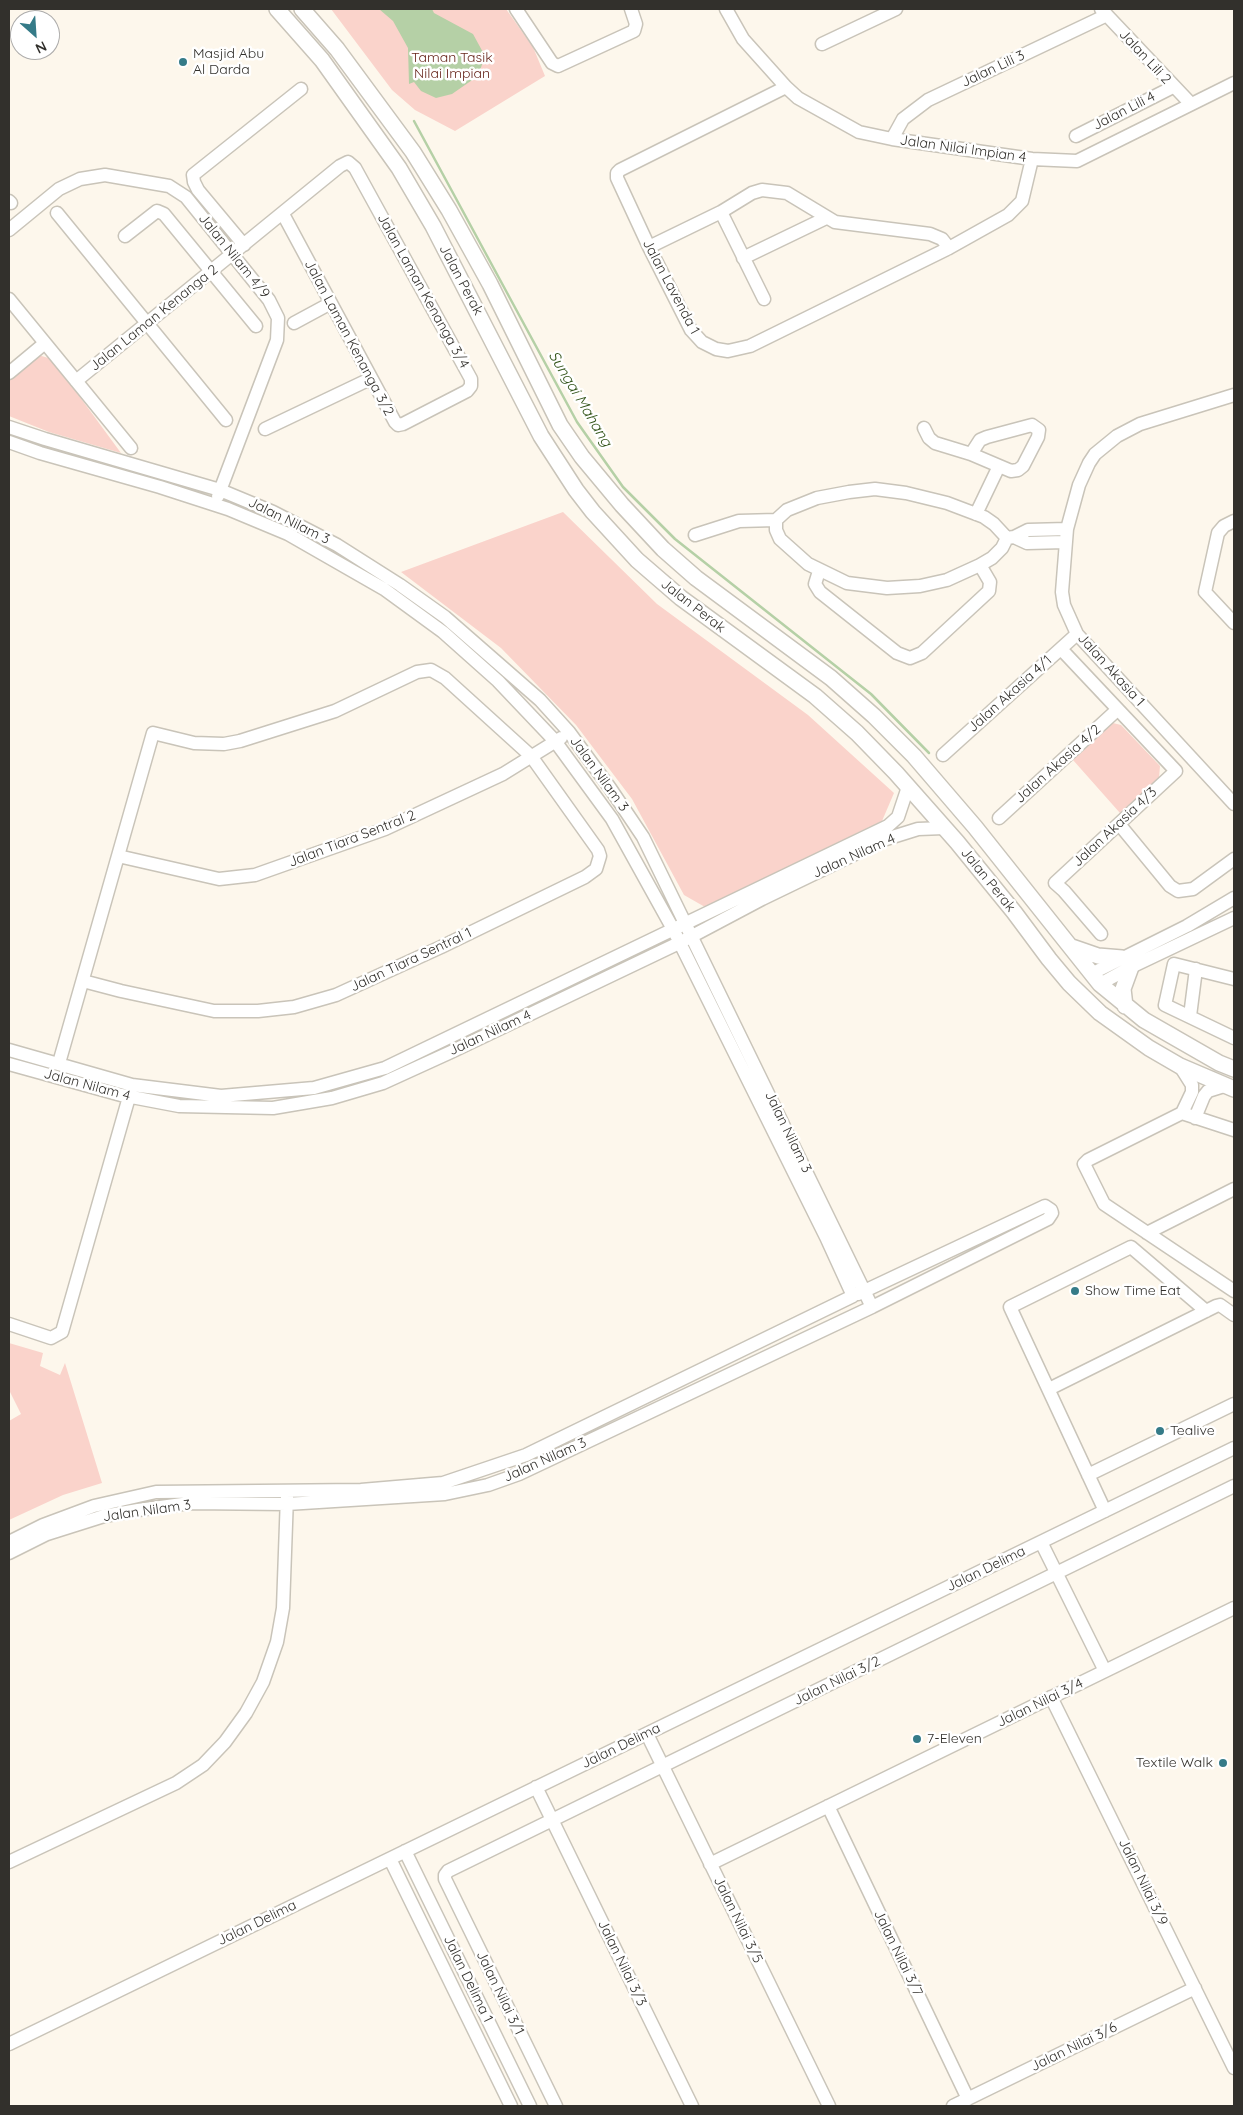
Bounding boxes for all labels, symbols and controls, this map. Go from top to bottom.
north arrow [10,10,60,60]
street label: Jalan Lili 2 [1116,26,1174,88]
text: N [33,37,50,58]
place label: Masjid Abu Al Darda [193,46,264,78]
street label: Jalan Lili 3 [959,47,1027,91]
park label: Taman Tasik Nilai Impian [411,50,493,82]
marker: Masjid Abu Al Darda [177,56,189,68]
street label: Jalan Lili 4 [1090,88,1158,134]
street label: Jalan Nilai Impian 4 [899,132,1027,166]
street label: Jalan Nilam 4/9 [195,210,273,302]
street label: Jalan Laman Kenanga 3/4 [373,211,473,371]
street label: Jalan Lavenda 1 [639,237,703,337]
street label: Jalan Perak [435,242,487,318]
street label: Jalan Laman Kenanga 3/2 [301,257,397,419]
street label: Jalan Laman Kenanga 2 [87,261,221,375]
water label: Sungai Mahang [544,348,616,450]
street label: Jalan Nilam 3 [245,494,333,548]
street label: Jalan Perak [657,576,729,636]
street label: Jalan Akasia 1 [1074,630,1148,710]
street label: Jalan Akasia 4/1 [965,652,1055,736]
street label: Jalan Akasia 4/2 [1012,721,1104,807]
street label: Jalan Nilam 3 [566,733,632,815]
street label: Jalan Akasia 4/3 [1069,784,1161,870]
street label: Jalan Tiara Sentral 2 [286,807,418,871]
street label: Jalan Nilam 4 [810,830,898,882]
street label: Jalan Perak [957,845,1019,915]
street label: Jalan Tiara Sentral 1 [348,924,474,996]
street label: Jalan Nilam 4 [446,1007,534,1059]
street label: Jalan Nilam 4 [42,1065,132,1105]
street label: Jalan Nilam 3 [761,1088,815,1176]
place label: Show Time Eat [1085,1283,1181,1299]
marker: Show Time Eat [1069,1285,1081,1297]
place label: Tealive [1170,1423,1215,1439]
marker: Tealive [1154,1425,1166,1437]
street label: Jalan Nilam 3 [501,1434,589,1486]
street label: Jalan Nilam 3 [102,1496,192,1526]
street label: Jalan Delima [944,1543,1028,1595]
street label: Jalan Nilai 3/2 [791,1653,883,1709]
street label: Jalan Nilai 3/4 [994,1675,1086,1731]
street label: Jalan Delima [579,1720,663,1772]
place label: 7-Eleven [927,1731,982,1747]
marker: 7-Eleven [911,1733,923,1745]
place label: Textile Walk [1136,1755,1213,1771]
marker: Textile Walk [1217,1757,1229,1769]
street label: Jalan Nilai 3/9 [1115,1836,1171,1928]
street label: Jalan Nilai 3/5 [710,1874,766,1966]
street label: Jalan Delima [215,1897,299,1949]
street label: Jalan Nilai 3/7 [870,1907,926,1999]
street label: Jalan Nilai 3/3 [594,1917,650,2009]
street label: Jalan Delima 1 [440,1933,496,2025]
street label: Jalan Nilai 3/1 [472,1948,528,2038]
street label: Jalan Nilai 3/6 [1028,2019,1120,2075]

